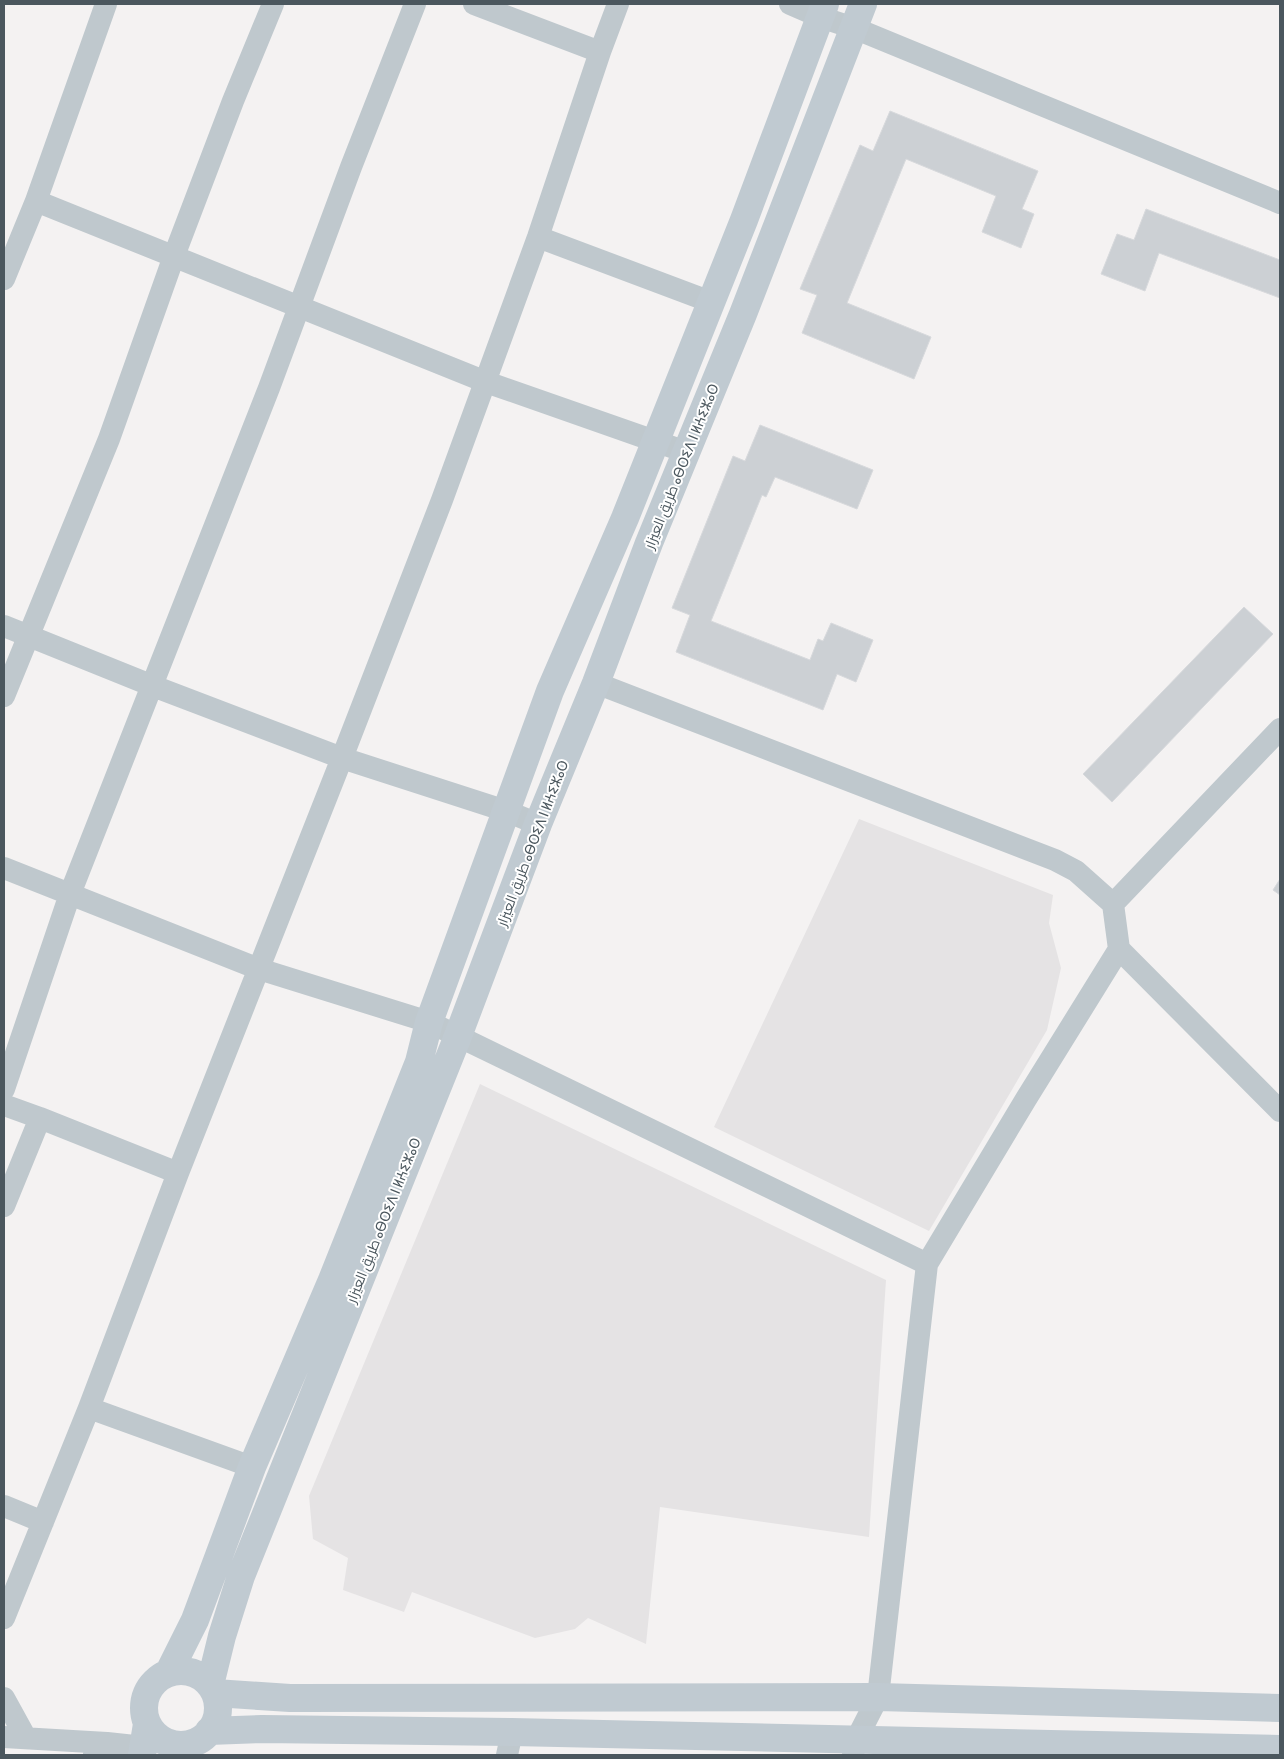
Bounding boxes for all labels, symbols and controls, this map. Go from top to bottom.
street label: طريق العيزار ⴰⴱⵔⵉⴷ ⵏ ⵍⵄⵉⵣⴰⵔ [640,381,723,552]
street label: طريق العيزار ⴰⴱⵔⵉⴷ ⵏ ⵍⵄⵉⵣⴰⵔ [492,757,573,930]
street label: طريق العيزار ⴰⴱⵔⵉⴷ ⵏ ⵍⵄⵉⵣⴰⵔ [342,1135,425,1306]

